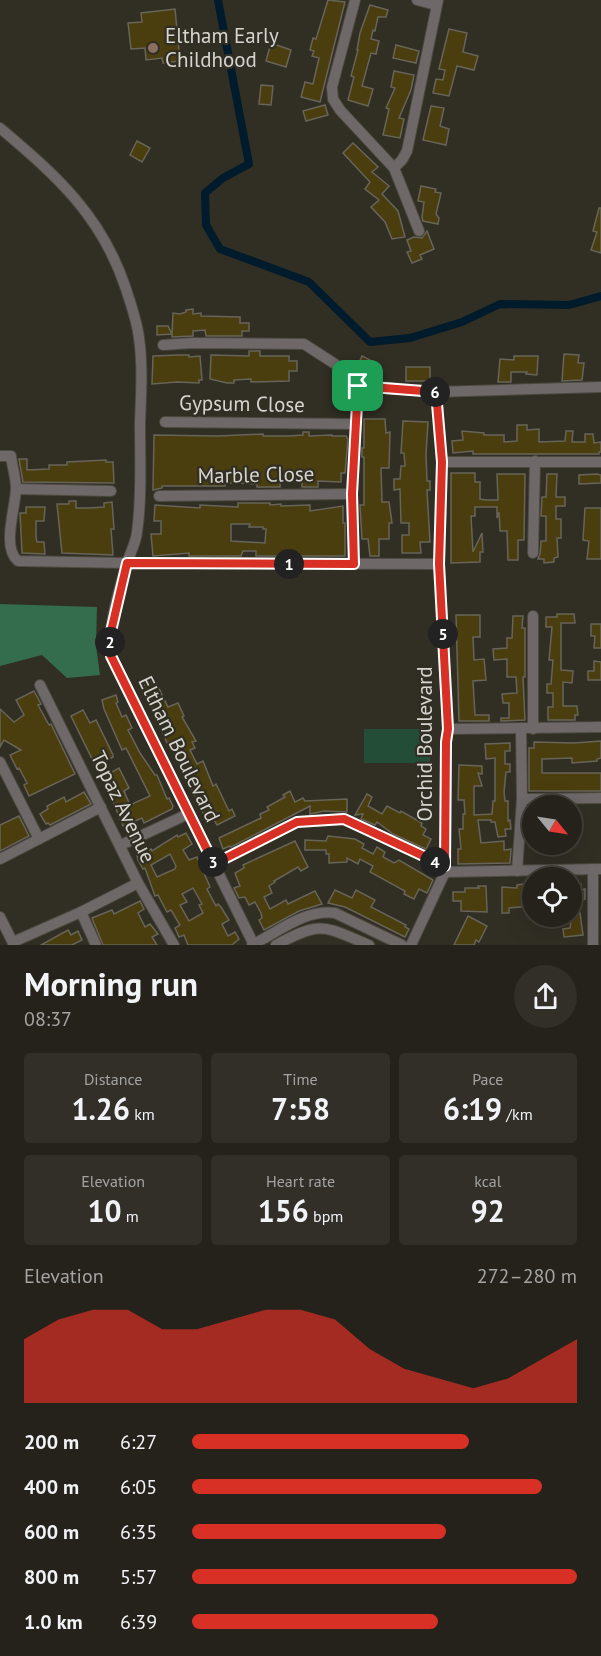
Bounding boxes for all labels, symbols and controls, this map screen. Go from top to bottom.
place label: Eltham Early Childhood [165,22,279,73]
marker: Eltham Early Childhood [146,41,160,55]
pin [332,360,383,411]
icon: arrive [341,369,374,402]
pin: 6 [420,377,450,407]
text: 6 [430,382,440,402]
street label: Gypsum Close [179,389,305,418]
street label: Marble Close [197,460,315,489]
pin: 1 [274,549,304,579]
text: 1 [284,554,294,574]
pin: 5 [428,619,458,649]
text: 5 [438,624,448,644]
pin: 2 [95,627,125,657]
text: 2 [105,632,115,652]
street label: Orchid Boulevard [411,666,438,822]
street label: Eltham Boulevard [132,671,226,826]
street label: Topaz Avenue [85,746,162,867]
north arrow [522,795,582,855]
map controls [522,795,582,927]
pin: 3 [198,847,228,877]
pin: 4 [420,847,450,877]
text: 3 [208,852,218,872]
text: 4 [430,852,440,872]
button: locate [522,867,582,927]
text: Morning run [24,962,198,1005]
button: share [514,965,577,1028]
text: 08:37 [24,1006,72,1032]
text: Distance [84,1069,142,1089]
text: Time [283,1069,318,1089]
text: Pace [472,1069,503,1089]
text: 1.26 [71,1089,130,1128]
text: 7:58 [271,1089,330,1128]
text: 6:19 [443,1089,502,1128]
text: km [130,1104,155,1124]
text: /km [502,1104,533,1124]
text: Elevation [81,1171,145,1191]
text: Heart rate [266,1171,335,1191]
text: kcal [474,1171,501,1191]
text: 10 [88,1191,122,1230]
text: 156 [258,1191,309,1230]
text: 92 [471,1191,505,1230]
text: m [122,1206,139,1226]
text: bpm [309,1206,343,1226]
text: Elevation [24,1263,104,1289]
text: 272–280 m [477,1263,577,1289]
text: 200 m [24,1429,79,1455]
text: 6:27 [120,1429,157,1455]
text: 400 m [24,1474,79,1500]
text: 6:05 [120,1474,157,1500]
text: 600 m [24,1519,79,1545]
text: 6:35 [120,1519,157,1545]
text: 800 m [24,1564,79,1590]
text: 5:57 [120,1564,157,1590]
text: 1.0 km [24,1609,83,1635]
text: 6:39 [120,1609,157,1635]

